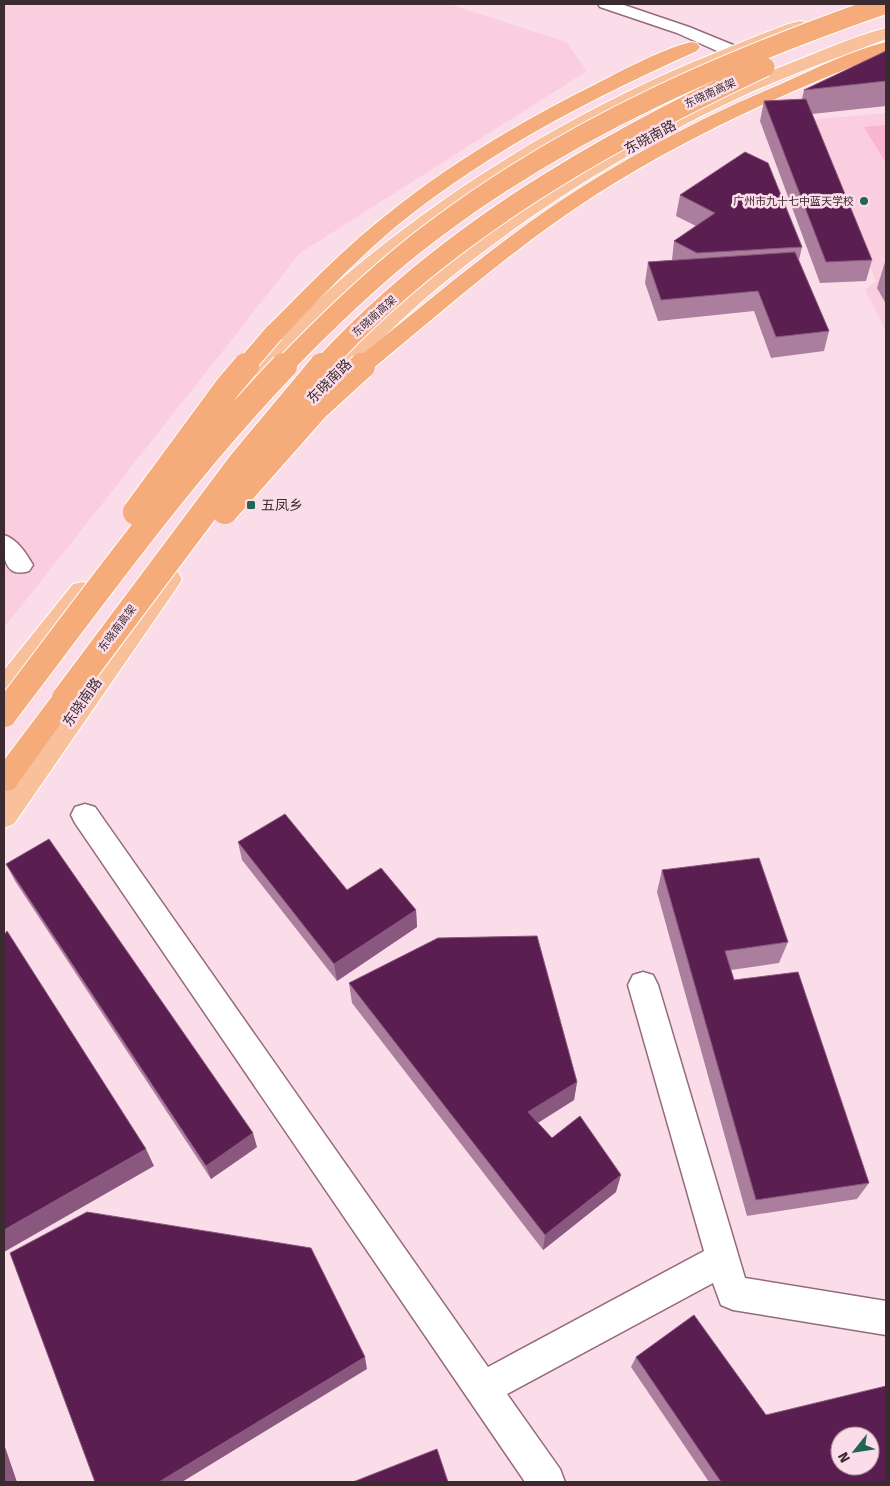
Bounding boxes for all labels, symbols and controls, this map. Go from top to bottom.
street label: 东晓南高架 [683,76,738,111]
street label: 东晓南路 [622,117,679,158]
place label: 广州市九十七中蓝天学校 [733,195,854,208]
marker: 广州市九十七中蓝天学校 [858,195,870,207]
street label: 东晓南高架 [350,293,399,340]
street label: 东晓南路 [304,356,355,407]
place label: 五凤乡 [261,497,303,514]
marker: 五凤乡 [245,499,257,511]
street label: 东晓南高架 [96,602,139,654]
street label: 东晓南路 [59,674,105,730]
north arrow [830,1426,880,1476]
text: N [834,1449,854,1466]

